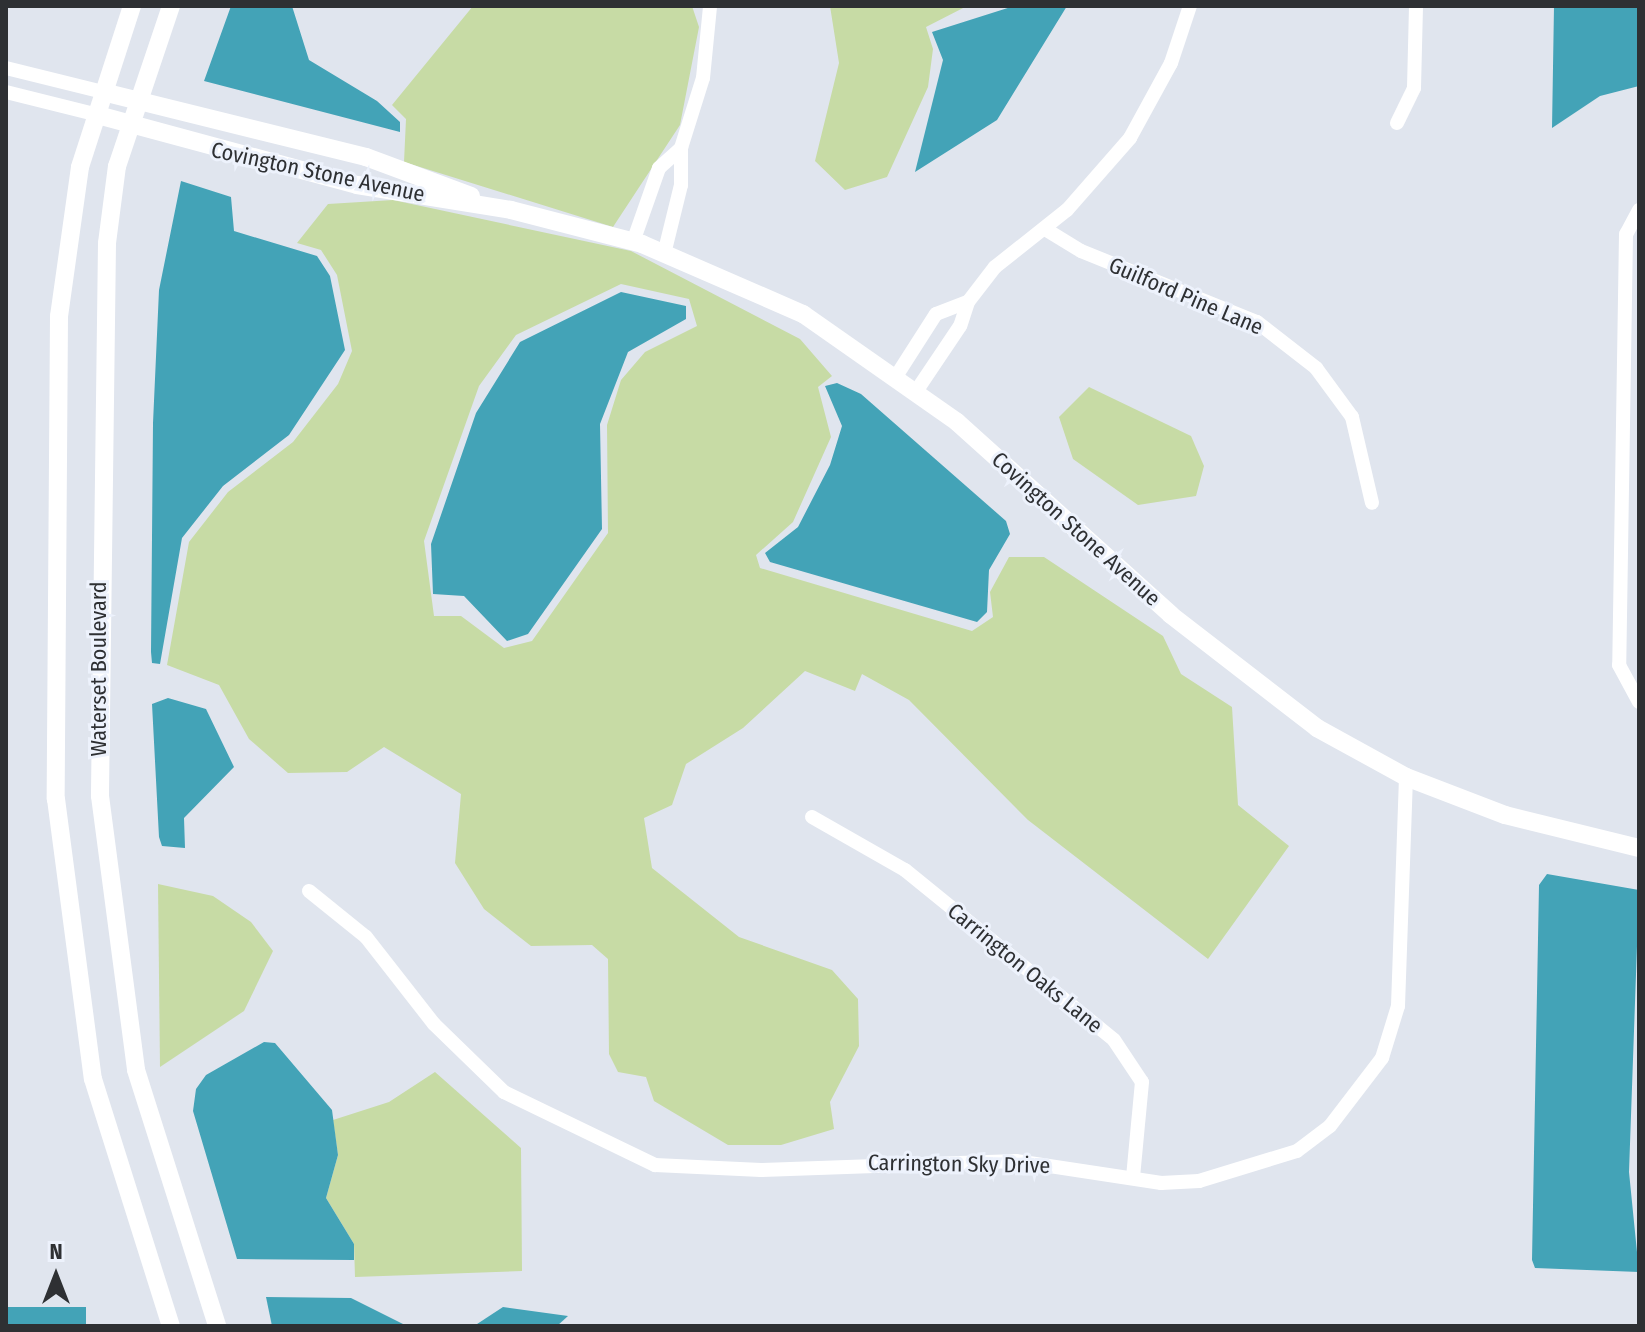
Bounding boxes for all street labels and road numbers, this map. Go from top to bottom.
street label: Covington Stone Avenue [209,136,427,208]
street label: Guilford Pine Lane [1105,252,1267,340]
street label: Covington Stone Avenue [986,446,1166,612]
street label: Waterset Boulevard [86,581,112,757]
street label: Carrington Oaks Lane [942,897,1108,1039]
street label: Carrington Sky Drive [868,1149,1050,1179]

